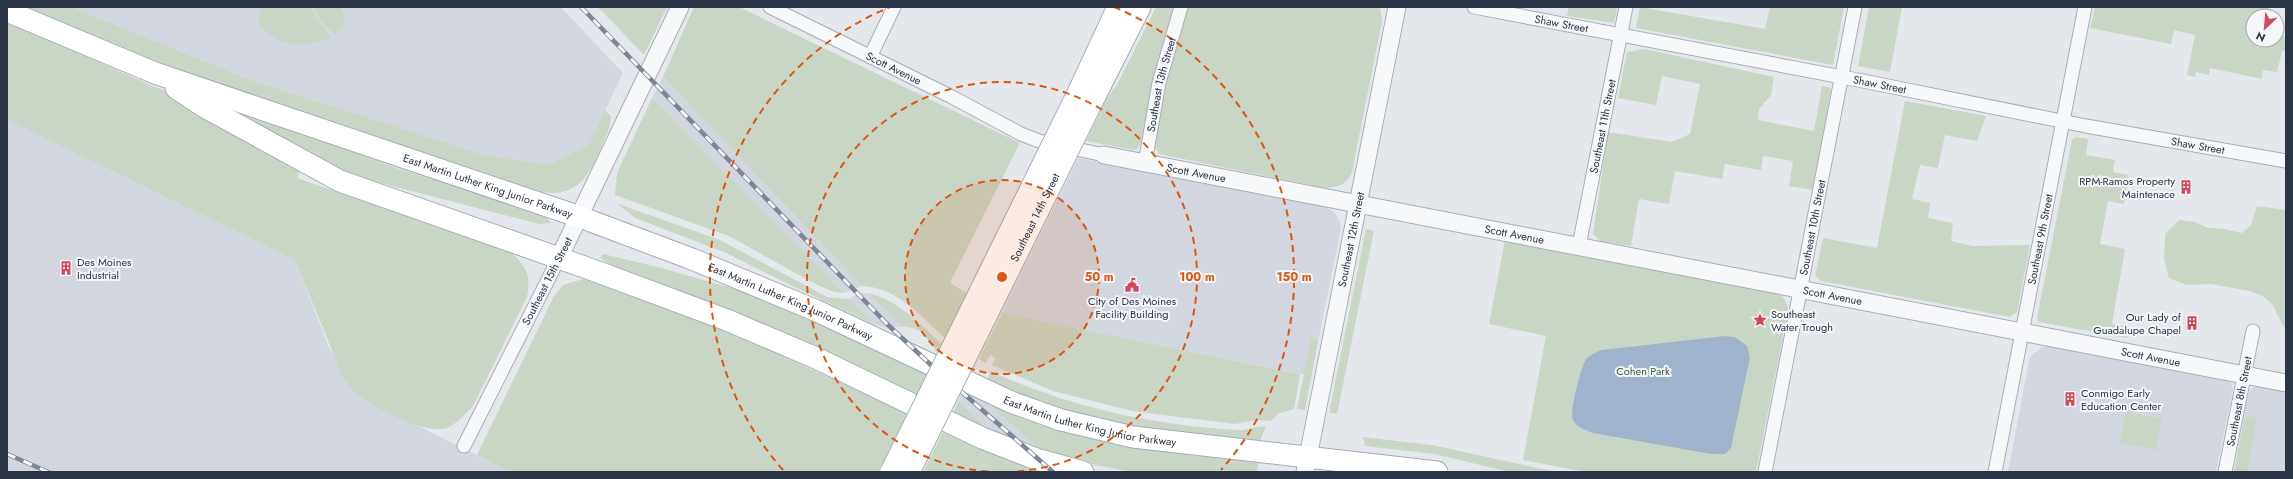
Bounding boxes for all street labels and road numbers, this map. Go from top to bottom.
street label: Shaw Street [1533,11,1590,37]
street label: Southeast 13th Street [1143,35,1180,133]
street label: Scott Avenue [863,48,925,89]
street label: Shaw Street [1852,71,1908,98]
street label: Southeast 11th Street [1585,78,1620,175]
street label: Shaw Street [2170,133,2226,158]
street label: East Martin Luther King Junior Parkway [401,150,575,222]
street label: Scott Avenue [1165,159,1228,186]
street label: Southeast 14th Street [1006,170,1064,264]
street label: Southeast 10th Street [1795,178,1829,277]
street label: Southeast 12th Street [1334,190,1368,289]
street label: Southeast 9th Street [2023,192,2057,286]
street label: Scott Avenue [1483,221,1546,248]
street label: Southeast 15th Street [518,234,576,328]
street label: East Martin Luther King Junior Parkway [706,259,876,344]
street label: Scott Avenue [1801,282,1864,309]
street label: Scott Avenue [2120,343,2182,371]
street label: Southeast 8th Street [2222,355,2256,448]
street label: East Martin Luther King Junior Parkway [1001,392,1177,450]

